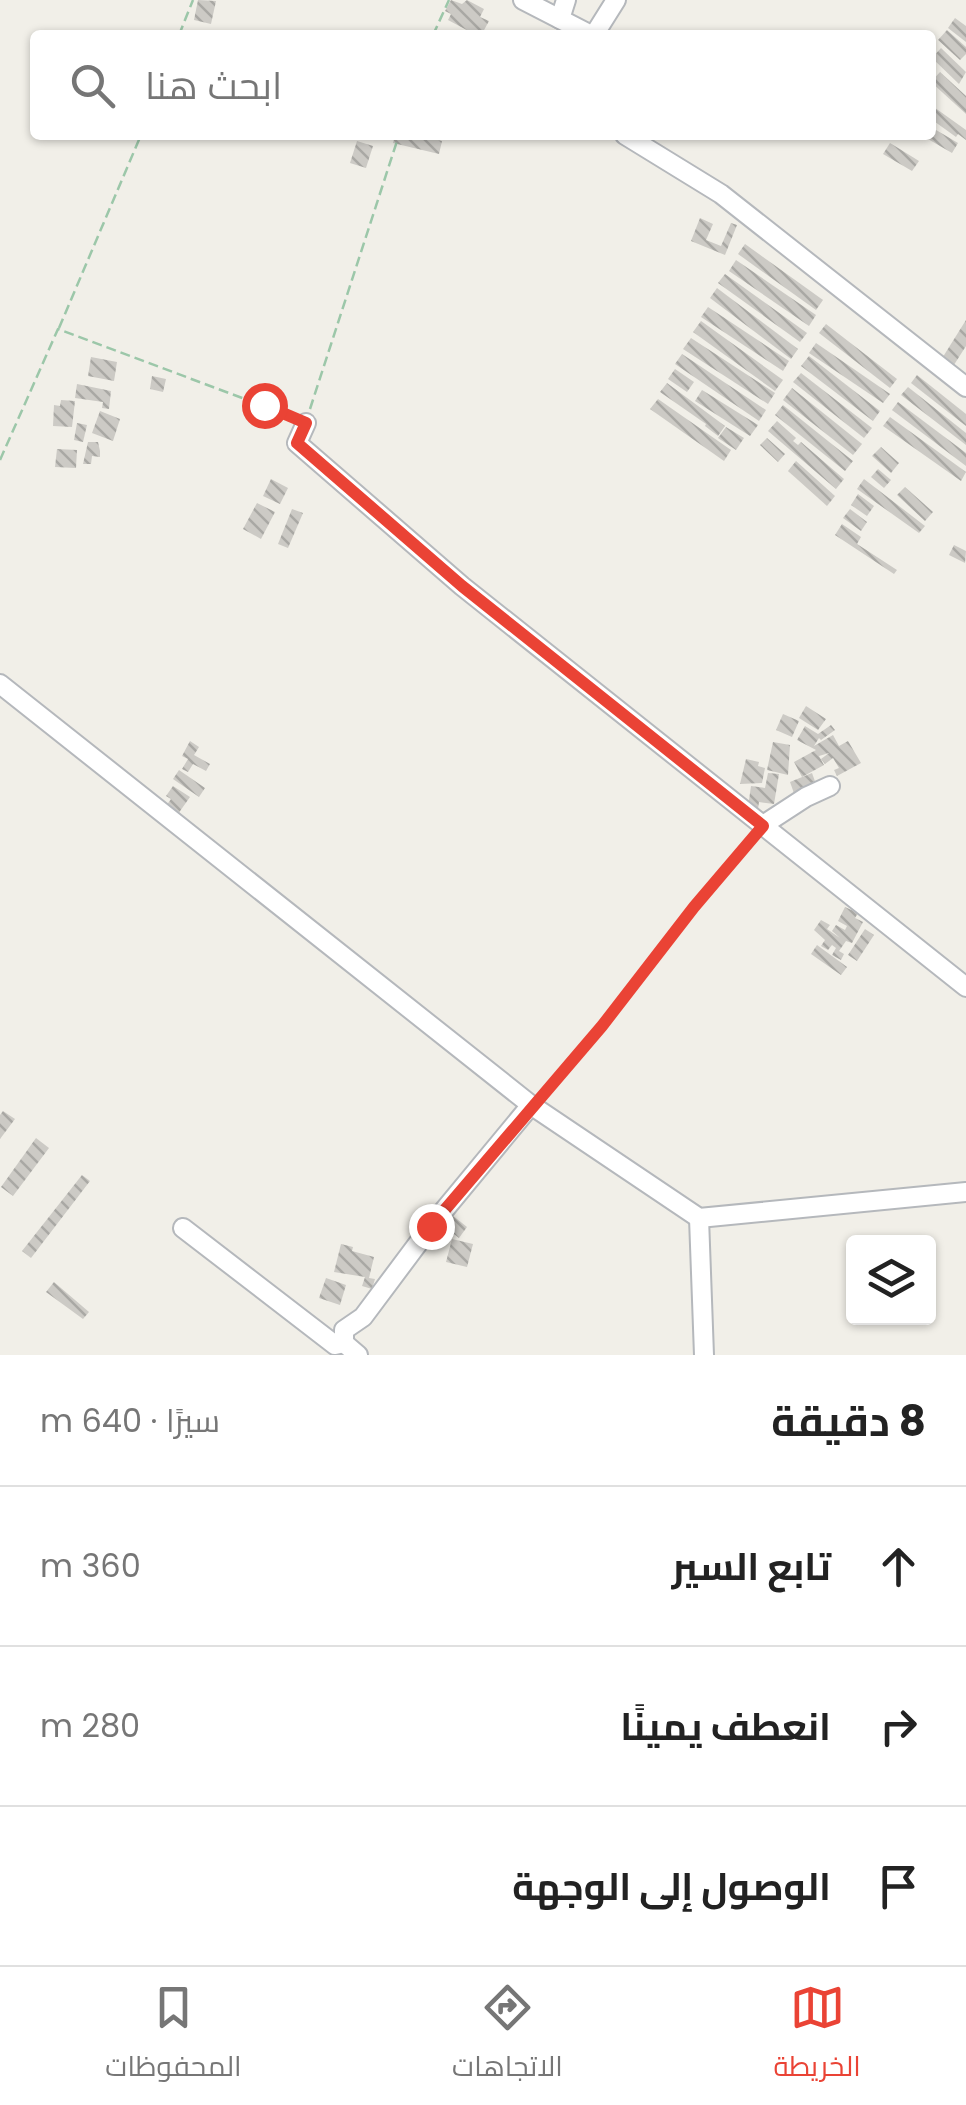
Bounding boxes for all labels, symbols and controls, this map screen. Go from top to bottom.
search box [30,30,936,140]
icon: search [65,58,120,113]
text: ابحث هنا [145,59,282,112]
route start [242,383,288,429]
route end [409,1204,455,1250]
map controls [846,1235,936,1325]
button: layers [846,1235,936,1325]
text: 8 دقيقة [771,1392,926,1451]
text: سيرًا · 640 m [40,1398,220,1443]
icon: ahead [871,1539,926,1594]
text: تابع السير [672,1540,831,1593]
text: 360 m [40,1543,141,1588]
icon: right [871,1699,926,1754]
text: انعطف يمينًا [620,1700,831,1753]
text: 280 m [40,1703,140,1748]
icon: arrive [871,1859,926,1914]
text: الوصول إلى الوجهة [512,1860,831,1913]
tab: المحفوظات [105,1980,242,2092]
tab: الاتجاهات [452,1980,563,2092]
tab: الخريطة [773,1980,861,2092]

